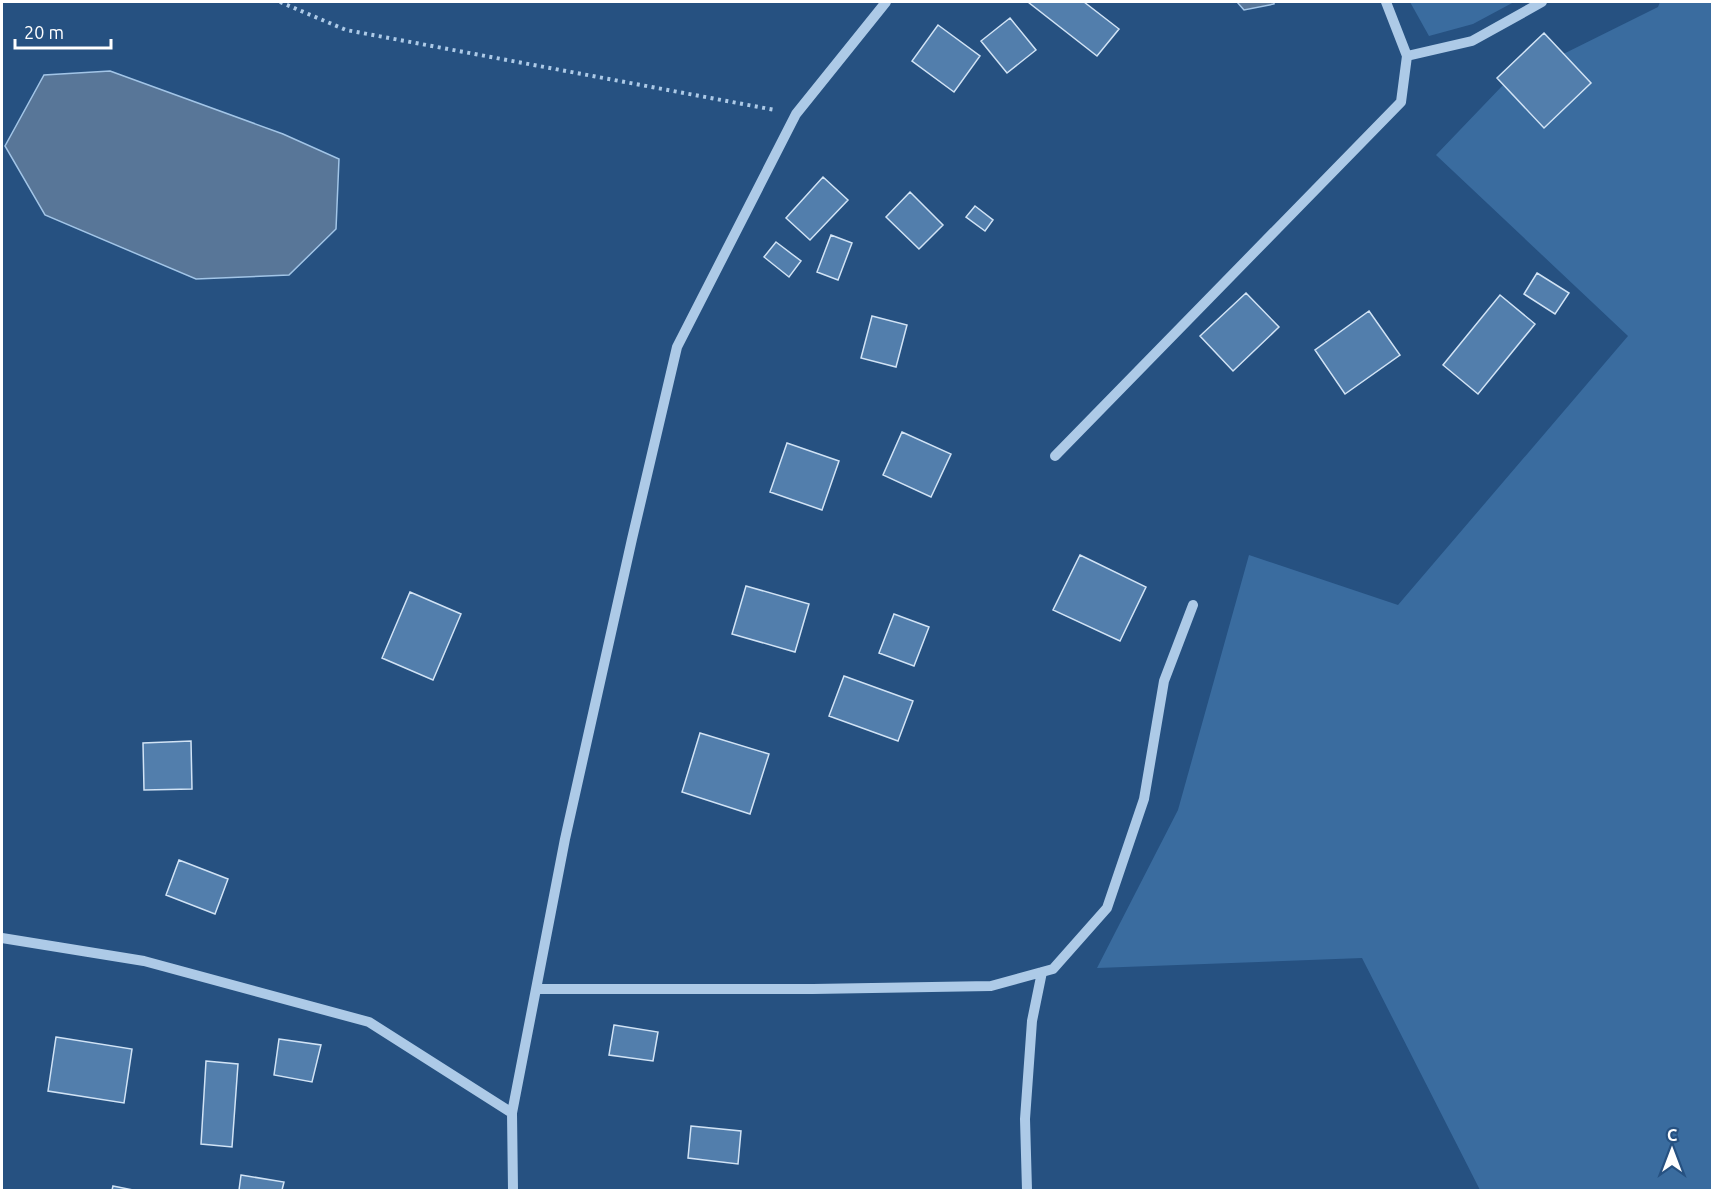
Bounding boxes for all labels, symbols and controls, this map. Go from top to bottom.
scale bar [15,12,111,50]
text: 20 m [24,22,64,42]
north arrow [1642,1120,1702,1180]
text: С [1667,1126,1677,1144]

